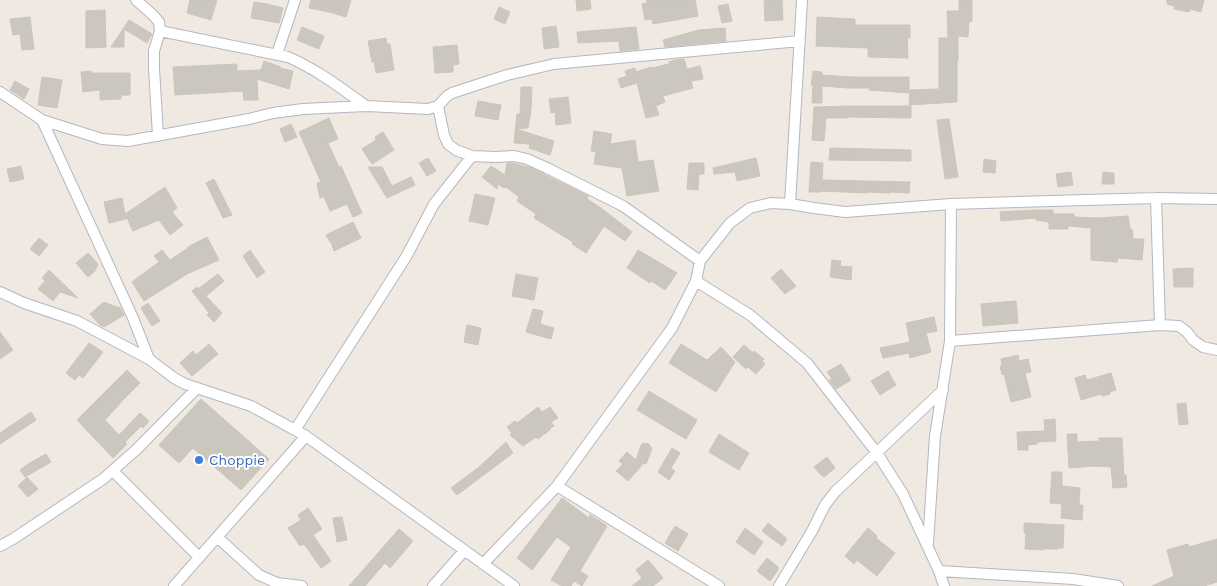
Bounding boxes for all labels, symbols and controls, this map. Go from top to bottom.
place label: Choppie [209,452,265,468]
marker: Choppie [193,454,205,466]

